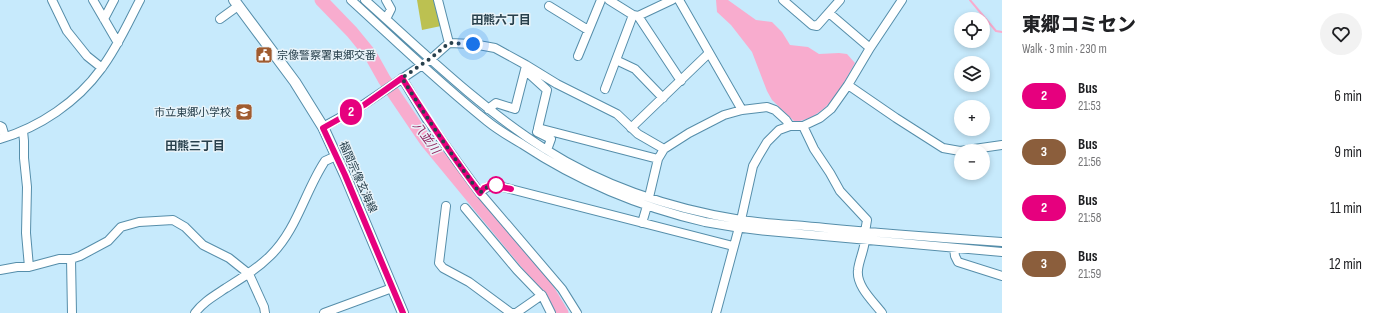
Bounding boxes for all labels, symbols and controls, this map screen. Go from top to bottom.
map controls [954,12,990,180]
button: locate [954,12,990,48]
district label: 田熊六丁目 [471,13,531,28]
button: heart [1320,13,1362,55]
text: 東郷コミセン [1022,14,1136,37]
your location [463,34,483,54]
text: Walk · 3 min · 230 m [1022,41,1107,57]
public building icon: 宗像警察署東郷交番 [254,45,274,65]
place label: 宗像警察署東郷交番 [277,49,376,62]
button: layers [954,56,990,92]
text: Bus [1078,79,1097,98]
text: 2 [1041,87,1047,104]
text: 6 min [1334,87,1362,106]
text: 21:53 [1078,98,1101,114]
line badge: 2 [338,99,364,125]
button: + [954,100,990,136]
school or university icon: 市立東郷小学校 [234,102,254,122]
text: 2 [348,103,354,120]
place label: 市立東郷小学校 [154,106,231,119]
water label: 八並川 [409,119,444,159]
text: Bus [1078,135,1097,154]
district label: 田熊三丁目 [165,139,225,154]
street label: 福間宗像玄海線 [336,139,380,215]
text: 3 [1041,143,1047,160]
text: 9 min [1334,143,1362,162]
button: − [954,144,990,180]
text: 21:56 [1078,154,1101,170]
unlabelled marker [487,176,505,194]
text: Bus [1078,191,1097,210]
text: 2 [1041,199,1047,216]
text: 11 min [1330,199,1362,218]
text: 21:58 [1078,210,1101,226]
text: Bus [1078,247,1097,266]
text: 3 [1041,255,1047,272]
text: 12 min [1329,255,1362,274]
text: 21:59 [1078,266,1101,282]

